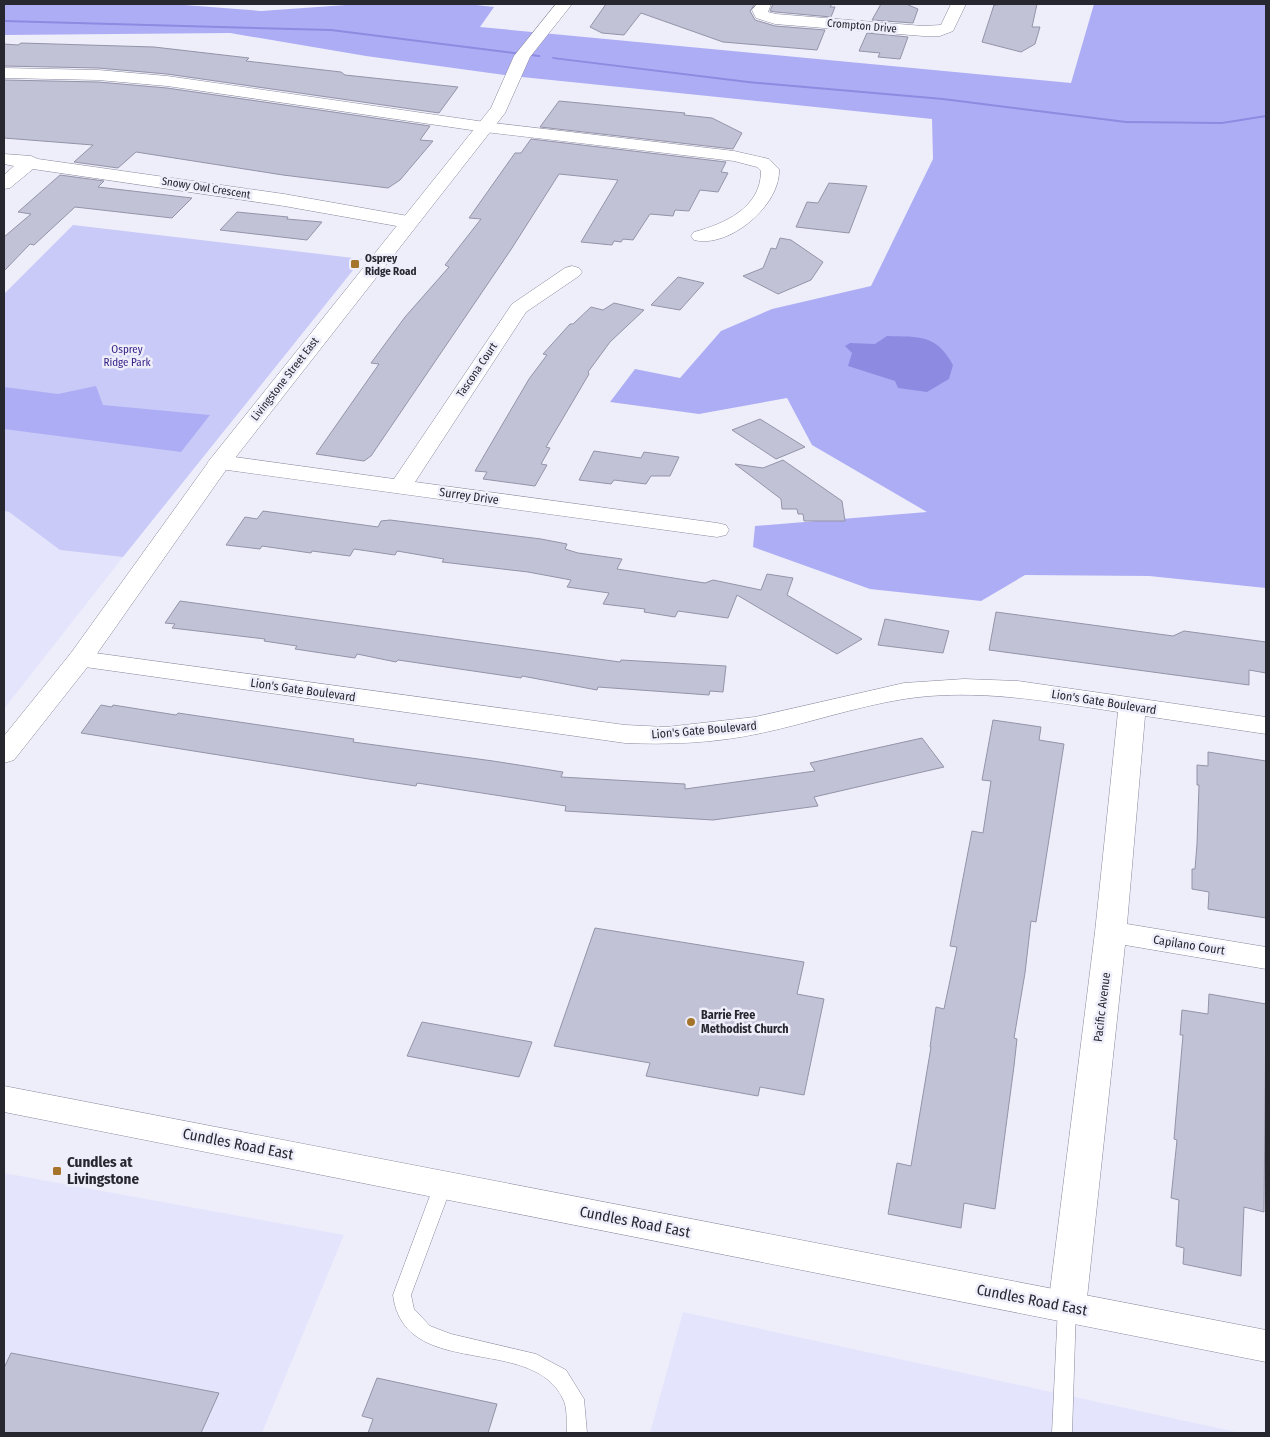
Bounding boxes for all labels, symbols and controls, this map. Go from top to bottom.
street label: Crompton Drive [827,16,897,36]
street label: Snowy Owl Crescent [161,175,252,202]
place label: Osprey Ridge Road [365,252,416,278]
marker: Osprey Ridge Road [349,258,361,270]
street label: Livingstone Street East [248,334,322,423]
street label: Tascona Court [454,340,500,400]
park label: Osprey Ridge Park [103,343,151,369]
street label: Surrey Drive [438,485,500,507]
street label: Lion's Gate Boulevard [250,676,356,704]
street label: Lion's Gate Boulevard [1051,687,1157,717]
street label: Lion's Gate Boulevard [651,718,757,742]
street label: Capilano Court [1152,932,1226,958]
street label: Pacific Avenue [1091,971,1113,1043]
place label: Barrie Free Methodist Church [701,1008,789,1036]
marker: Barrie Free Methodist Church [685,1016,697,1028]
street label: Cundles Road East [181,1124,295,1164]
place label: Cundles at Livingstone [67,1153,139,1188]
marker: Cundles at Livingstone [51,1165,63,1177]
street label: Cundles Road East [578,1202,692,1242]
street label: Cundles Road East [975,1280,1089,1320]

